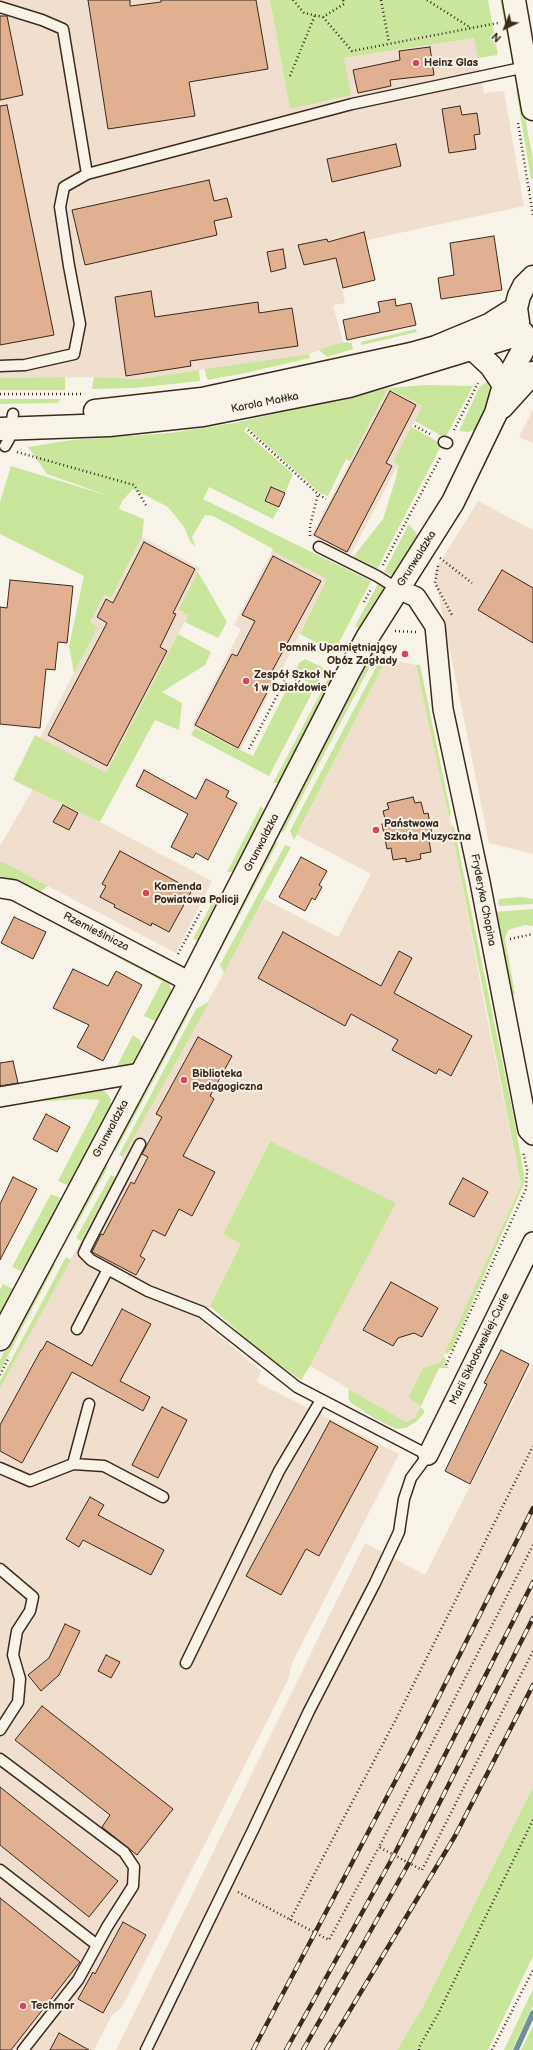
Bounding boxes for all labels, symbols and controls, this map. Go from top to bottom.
north arrow [485,8,525,48]
text: N [489,30,504,45]
place label: Heinz Glas [424,56,478,70]
marker: Heinz Glas [411,58,421,68]
street label: Karola Małłka [230,390,300,416]
street label: Grunwaldzka [395,529,439,589]
place label: Pomnik Upamiętniający Obóz Zagłady [279,641,397,667]
marker: Pomnik Upamiętniający Obóz Zagłady [400,649,410,659]
place label: Zespół Szkoł Nr 1 w Działdowie [254,668,336,694]
marker: Zespół Szkoł Nr 1 w Działdowie [241,676,251,686]
street label: Grunwaldzka [242,812,282,874]
place label: Państwowa Szkoła Muzyczna [384,817,471,843]
marker: Państwowa Szkoła Muzyczna [371,825,381,835]
street label: Fryderyka Chopina [468,853,498,947]
place label: Komenda Powiatowa Policji [154,880,239,906]
marker: Komenda Powiatowa Policji [141,888,151,898]
street label: Rzemieślnicza [61,910,131,954]
place label: Biblioteka Pedagogiczna [192,1067,263,1093]
marker: Biblioteka Pedagogiczna [179,1075,189,1085]
street label: Grunwaldzka [90,1098,132,1160]
street label: Marii Skłodowskiej-Curie [447,1291,513,1407]
place label: Techmor [31,1999,74,2013]
marker: Techmor [18,2001,28,2011]

